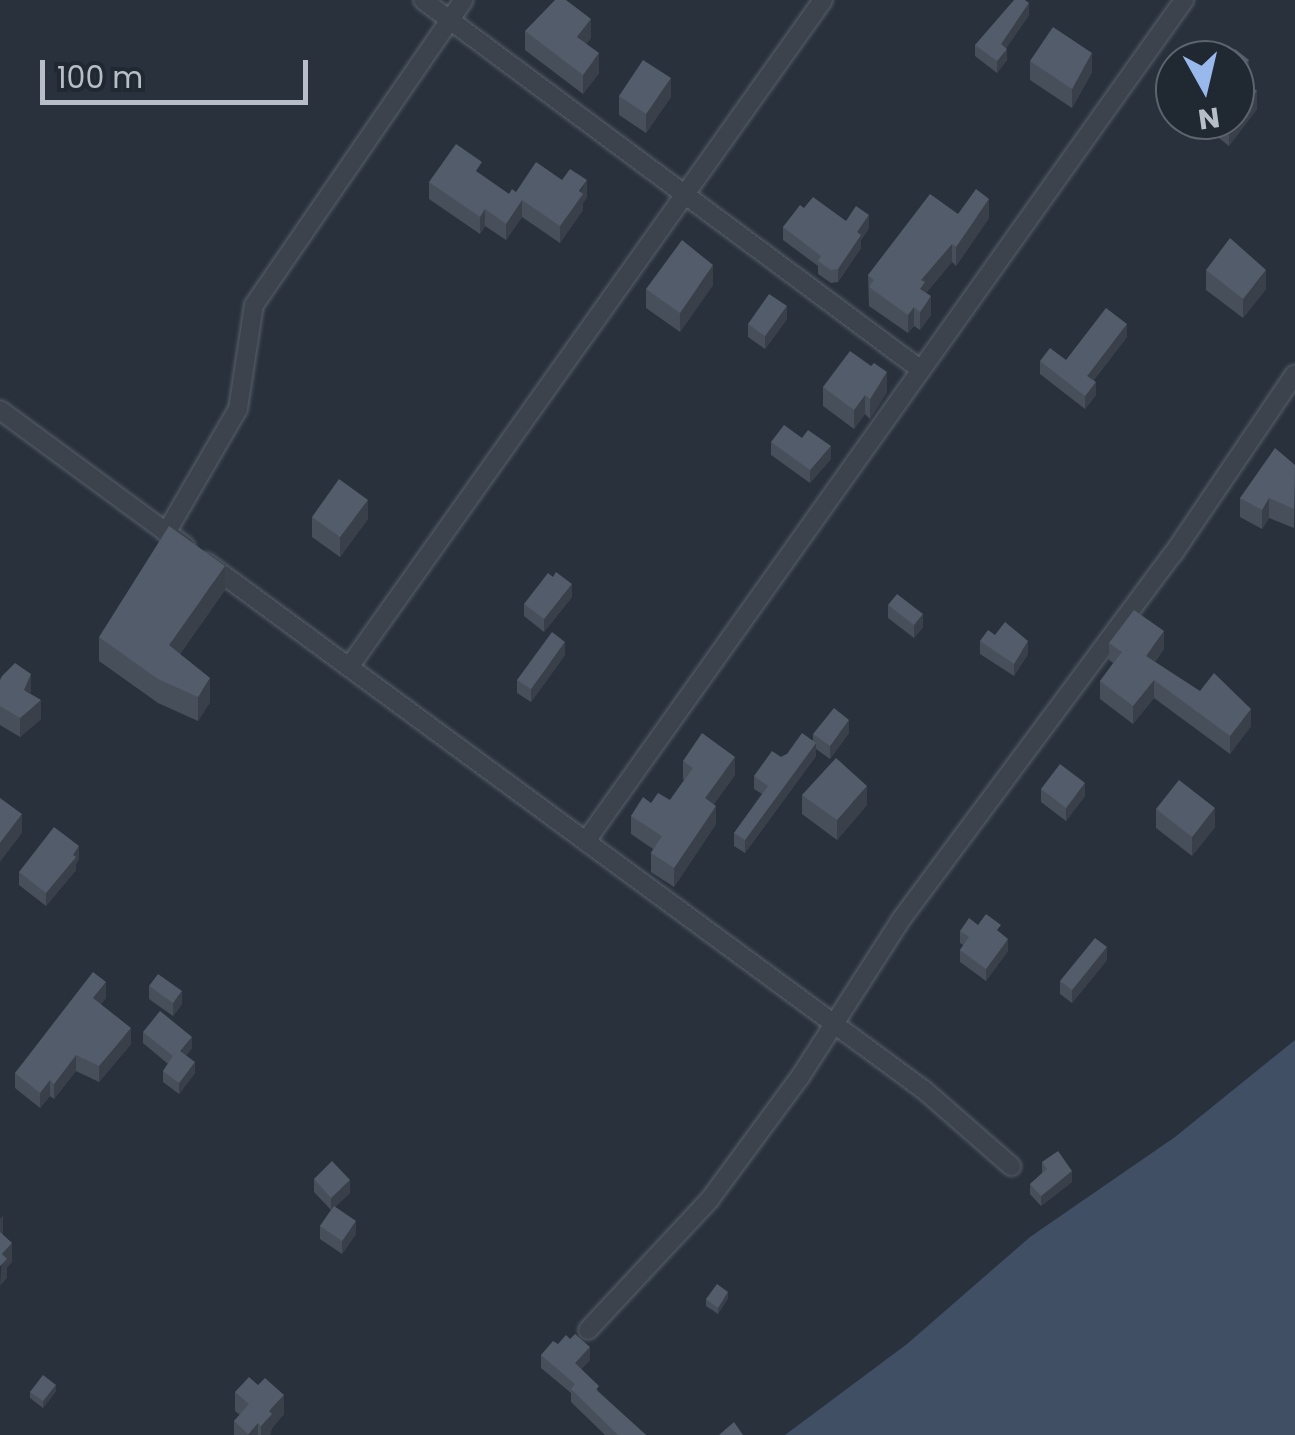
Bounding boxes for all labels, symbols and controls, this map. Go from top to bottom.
scale bar [45,40,312,102]
north arrow [1155,40,1255,140]
text: 100 m [57,56,143,99]
text: N [1196,97,1222,139]

